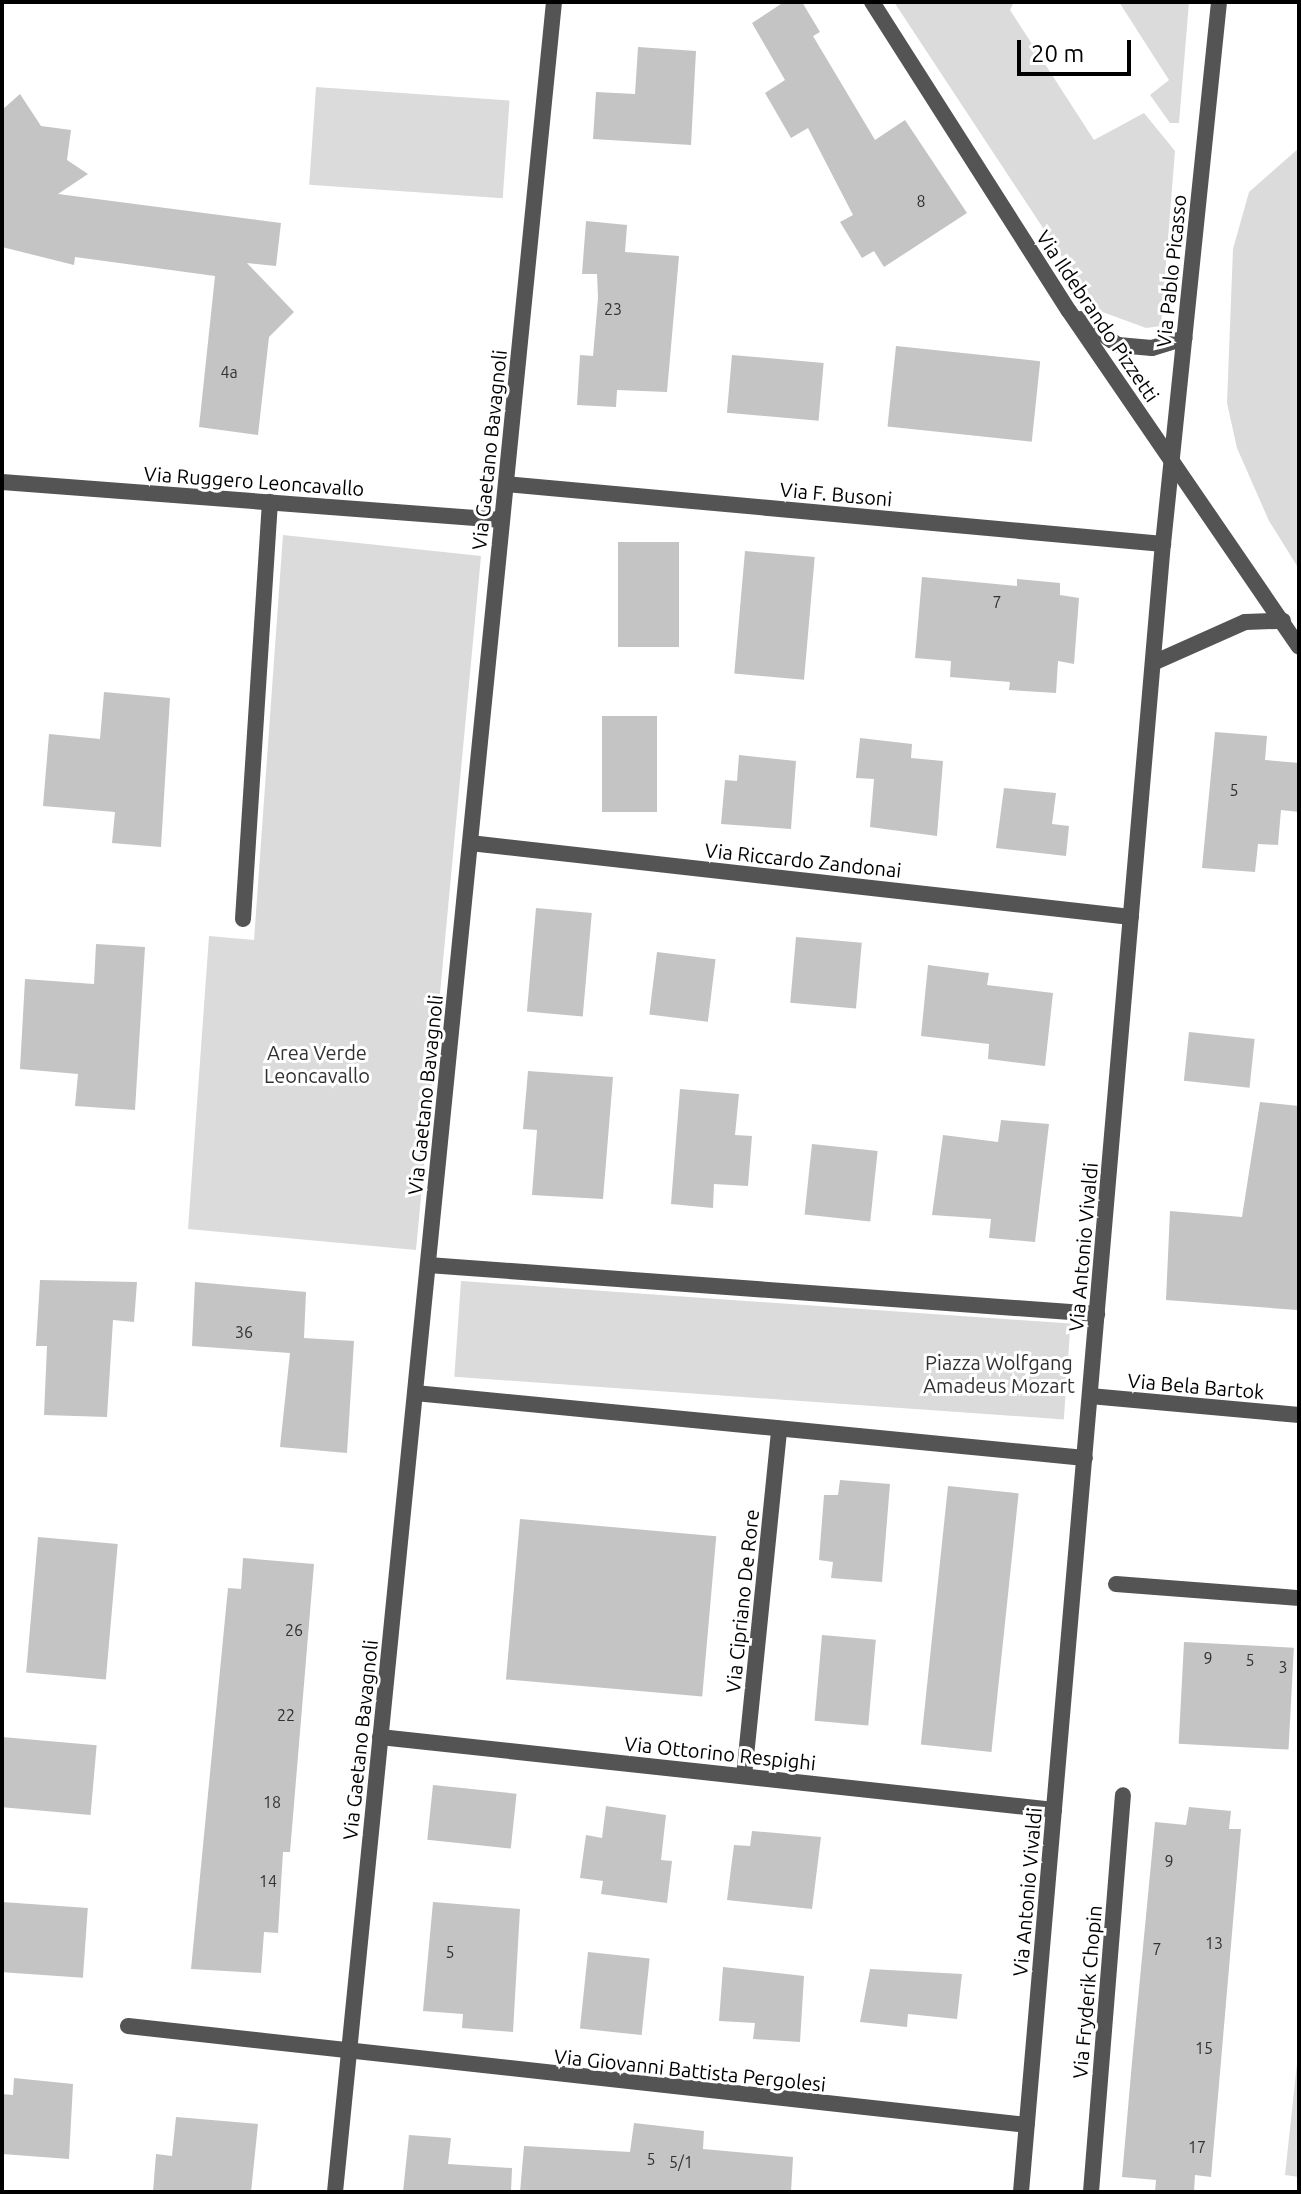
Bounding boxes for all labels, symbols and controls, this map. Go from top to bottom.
scale bar [1021,24,1135,74]
text: 20 m [1031,40,1084,67]
house number: 8 [916,191,926,211]
street label: Via Pablo Picasso [1151,193,1191,349]
street label: Via Ildebrando Pizzetti [1032,226,1164,406]
house number: 23 [604,299,622,319]
street label: Via Gaetano Bavagnoli [467,349,511,551]
house number: 4a [220,362,238,382]
street label: Via Ruggero Leoncavallo [143,461,365,501]
street label: Via F. Busoni [779,477,893,511]
house number: 7 [992,592,1002,612]
house number: 5 [1229,780,1239,800]
street label: Via Riccardo Zandonai [703,838,903,882]
street label: Via Gaetano Bavagnoli [403,994,447,1196]
park label: Area Verde Leoncavallo [264,1041,370,1088]
street label: Via Antonio Vivaldi [1064,1162,1102,1332]
house number: 36 [235,1322,253,1342]
park label: Piazza Wolfgang Amadeus Mozart [923,1351,1075,1398]
street label: Via Bela Bartok [1127,1368,1265,1404]
street label: Via Cipriano De Rore [720,1508,764,1694]
house number: 26 [285,1620,303,1640]
street label: Via Gaetano Bavagnoli [338,1639,382,1841]
house number: 9 [1203,1648,1213,1668]
house number: 5 [1245,1650,1255,1670]
house number: 3 [1278,1657,1288,1677]
house number: 22 [277,1705,295,1725]
street label: Via Ottorino Respighi [623,1731,817,1775]
house number: 18 [263,1792,281,1812]
street label: Via Antonio Vivaldi [1008,1807,1046,1977]
house number: 9 [1164,1851,1174,1871]
house number: 14 [259,1871,277,1891]
street label: Via Fryderik Chopin [1067,1904,1107,2080]
house number: 13 [1205,1933,1223,1953]
house number: 7 [1152,1939,1162,1959]
house number: 5 [445,1942,455,1962]
house number: 15 [1195,2038,1213,2058]
street label: Via Giovanni Battista Pergolesi [553,2044,827,2096]
house number: 17 [1188,2137,1206,2157]
house number: 5 [646,2149,656,2169]
house number: 5/1 [669,2152,693,2172]

